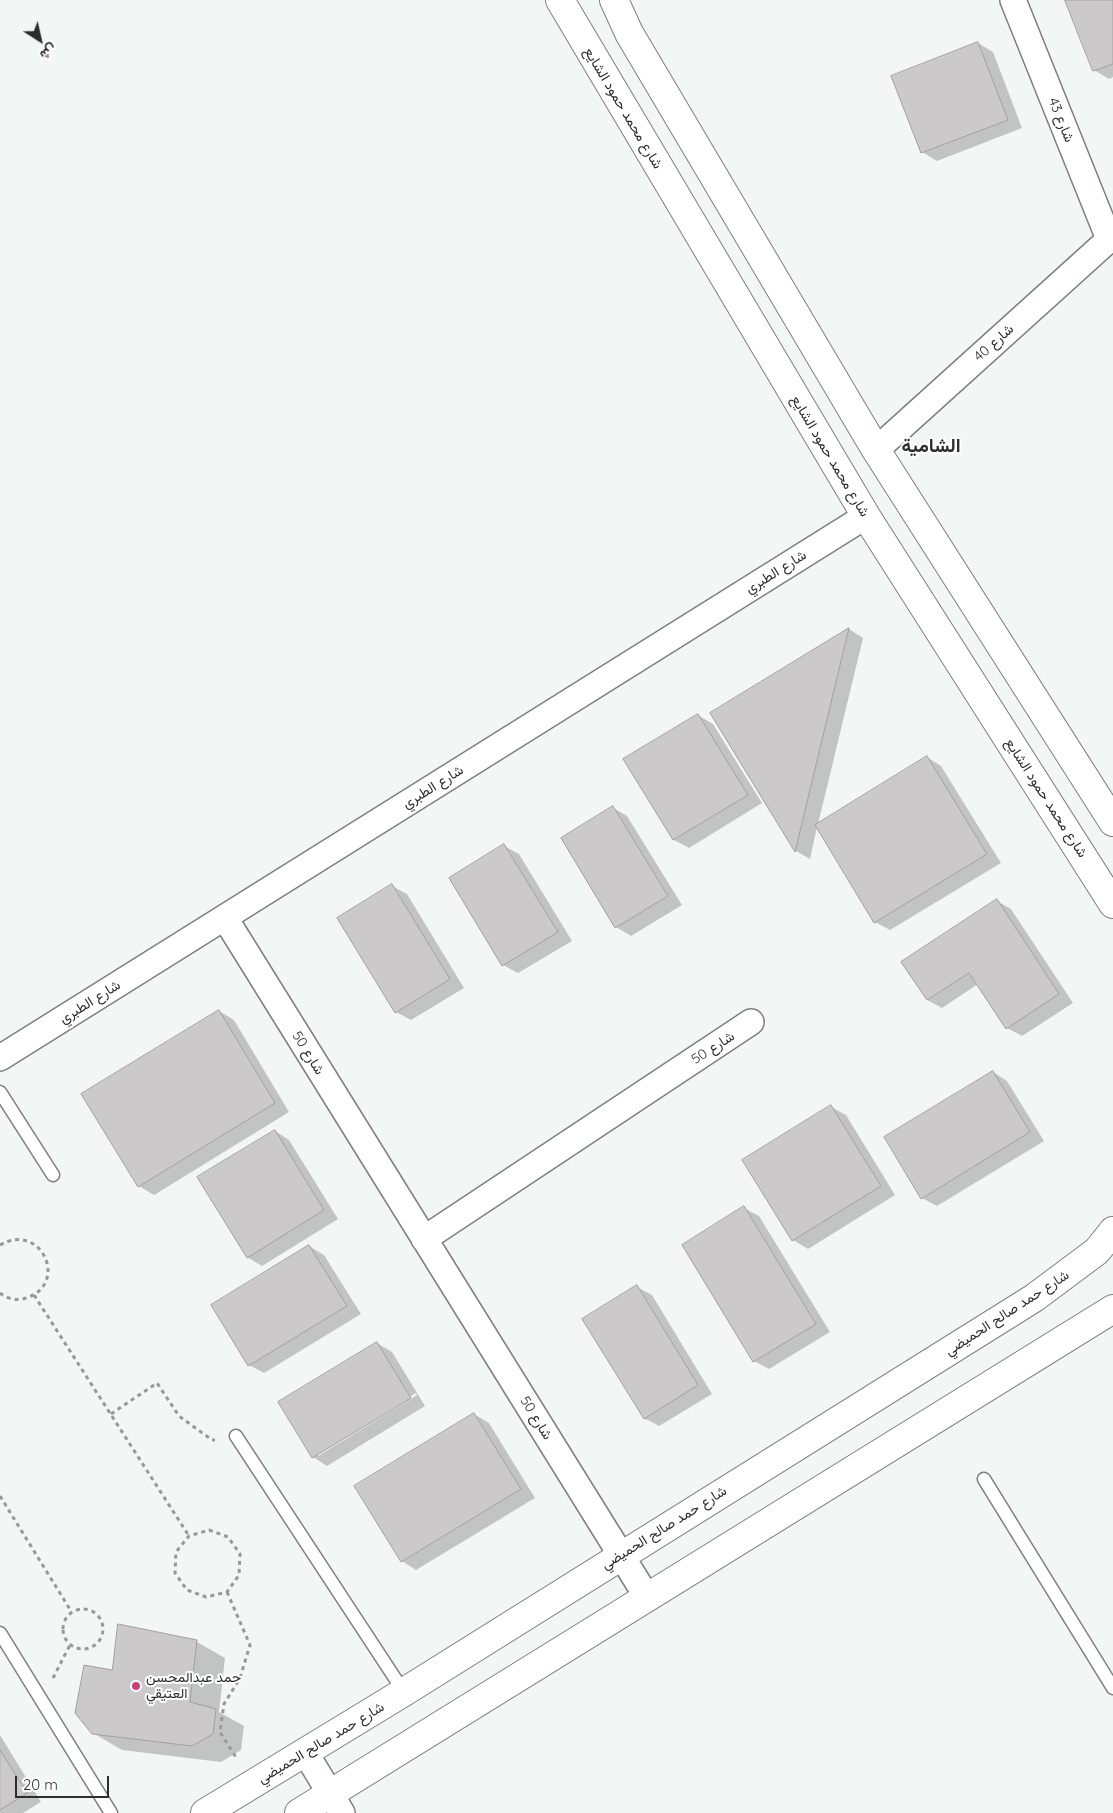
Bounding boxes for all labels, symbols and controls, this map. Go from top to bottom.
north arrow [15,15,65,65]
text: ش [37,40,61,64]
street label: شارع محمد حمود الشايع [580,44,666,172]
street label: شارع 43 [1044,95,1078,145]
street label: شارع 40 [971,321,1017,365]
street label: شارع محمد حمود الشايع [787,392,873,520]
district label: الشامية [901,435,961,457]
street label: شارع الطبري [742,547,810,597]
street label: شارع محمد حمود الشايع [1001,735,1091,861]
street label: شارع الطبري [399,762,467,812]
street label: شارع الطبري [56,977,124,1027]
street label: شارع 50 [288,1028,328,1078]
street label: شارع 50 [688,1028,738,1068]
street label: شارع حمد صالح الحميضي [942,1267,1072,1359]
street label: شارع 50 [516,1393,556,1443]
street label: شارع حمد صالح الحميضي [598,1483,730,1573]
place label: حمد عبدالمحسن العتيقي [146,1670,241,1702]
marker: حمد عبدالمحسن العتيقي [130,1680,142,1692]
street label: شارع حمد صالح الحميضي [255,1699,387,1787]
scale bar [18,1766,111,1798]
text: 20 m [23,1775,58,1794]

